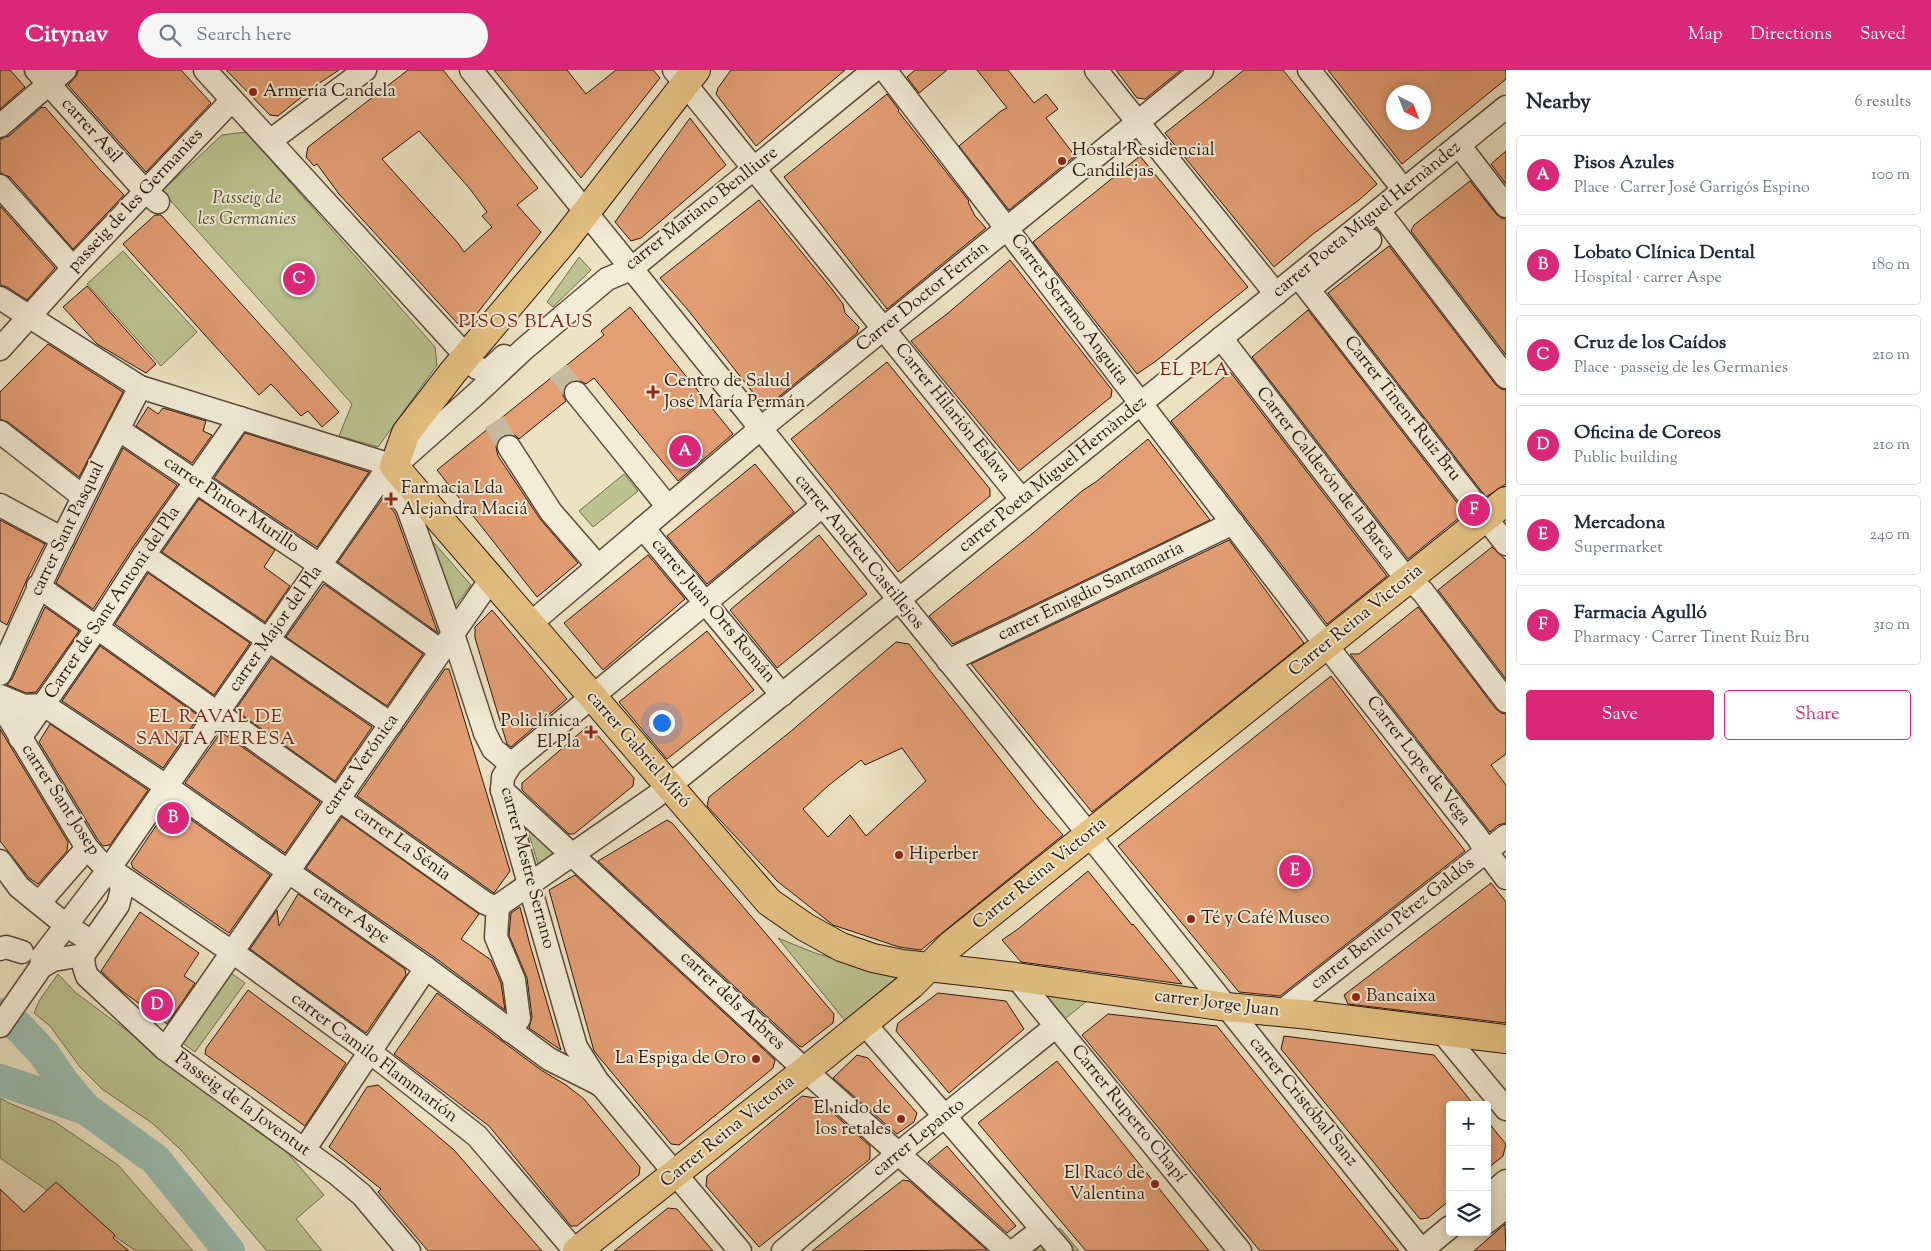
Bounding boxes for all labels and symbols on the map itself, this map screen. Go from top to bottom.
place label: Armería Candela [263,79,396,105]
north arrow [1386,85,1431,130]
marker: Armería Candela [247,86,259,98]
street label: carrer Asil [54,92,128,170]
street label: passeig de les Germanies [62,123,210,279]
street label: carrer Poeta Miguel Hernàndez [1267,135,1467,304]
place label: Hostal Residencial Candilejas [1072,138,1215,185]
street label: carrer Mariano Benlliure [620,141,784,277]
marker: Hostal Residencial Candilejas [1056,155,1068,167]
park label: Passeig de les Germanies [198,186,296,233]
street label: Carrer Serrano Anguita [1003,229,1135,391]
street label: Carrer Doctor Ferrán [851,235,995,359]
pin: C [283,260,315,298]
district label: PISOS BLAUS [458,309,594,336]
street label: Carrer Tinent Ruiz Bru [1337,331,1467,487]
street label: Carrer Hilarión Eslava [888,338,1016,488]
district label: EL PLA [1160,357,1230,384]
place label: Centro de Salud José María Permán [663,369,806,416]
street label: Carrer Calderón de la Barca [1249,382,1401,566]
marker: Centro de Salud José María Permán [646,385,660,399]
street label: carrer Poeta Miguel Hernàndez [953,390,1153,559]
pin: A [669,432,701,470]
street label: carrer Pintor Murillo [158,450,304,560]
street label: carrer Sant Pasqual [24,457,112,601]
street label: carrer Andreu Castillejos [788,468,930,636]
place label: Farmacia Lda Alejandra Maciá [401,476,528,523]
pin: F [1458,491,1490,529]
marker: Farmacia Lda Alejandra Maciá [385,493,397,505]
street label: Carrer de Sant Antoni del Pla [39,501,187,705]
street label: carrer Juan Orts Román [644,533,782,689]
street label: carrer Emigdio Santamaria [994,536,1188,648]
street label: Carrer Reina Victoria [1283,559,1429,683]
street label: carrer Major del Pla [223,560,329,698]
street label: carrer Gabriel Miró [579,685,697,815]
street label: Carrer Lope de Vega [1359,691,1477,831]
district label: EL RAVAL DE SANTA TERESA [136,704,296,753]
street label: carrer Verónica [316,709,406,821]
place label: Policlínica El Pla [501,709,580,756]
your location [649,710,675,736]
marker: Policlínica El Pla [584,725,598,739]
street label: carrer Sant Josep [14,739,106,861]
street label: carrer Mestre Serrano [493,784,561,952]
pin: B [157,799,189,837]
street label: carrer La Sénia [348,800,456,888]
street label: Carrer Reina Victoria [967,812,1113,936]
place label: Hiperber [909,842,978,868]
marker: Hiperber [893,849,905,861]
pin: E [1279,852,1311,890]
street label: carrer Benito Pérez Galdós [1305,852,1481,996]
street label: carrer Aspe [307,879,395,951]
place label: Té y Café Museo [1201,906,1330,932]
marker: Té y Café Museo [1185,913,1197,925]
street label: carrer dels Arbres [673,945,791,1057]
street label: carrer Jorge Juan [1153,983,1281,1025]
place label: Bancaixa [1366,984,1436,1010]
pin: D [141,986,173,1024]
street label: carrer Camilo Flammarión [285,987,463,1130]
marker: Bancaixa [1350,991,1362,1003]
street label: carrer Cristóbal Sanz [1242,1031,1364,1173]
street label: Carrer Ruperto Chapí [1064,1039,1192,1189]
place label: La Espiga de Oro [615,1046,746,1072]
street label: Passeig de la Joventut [169,1047,315,1163]
marker: La Espiga de Oro [750,1053,762,1065]
street label: Carrer Reina Victoria [655,1070,801,1194]
street label: carrer Lepanto [867,1092,971,1183]
place label: El nido de los retales [814,1096,891,1143]
marker: El nido de los retales [895,1113,907,1125]
place label: El Racó de Valentina [1064,1161,1145,1208]
marker: El Racó de Valentina [1149,1178,1161,1190]

